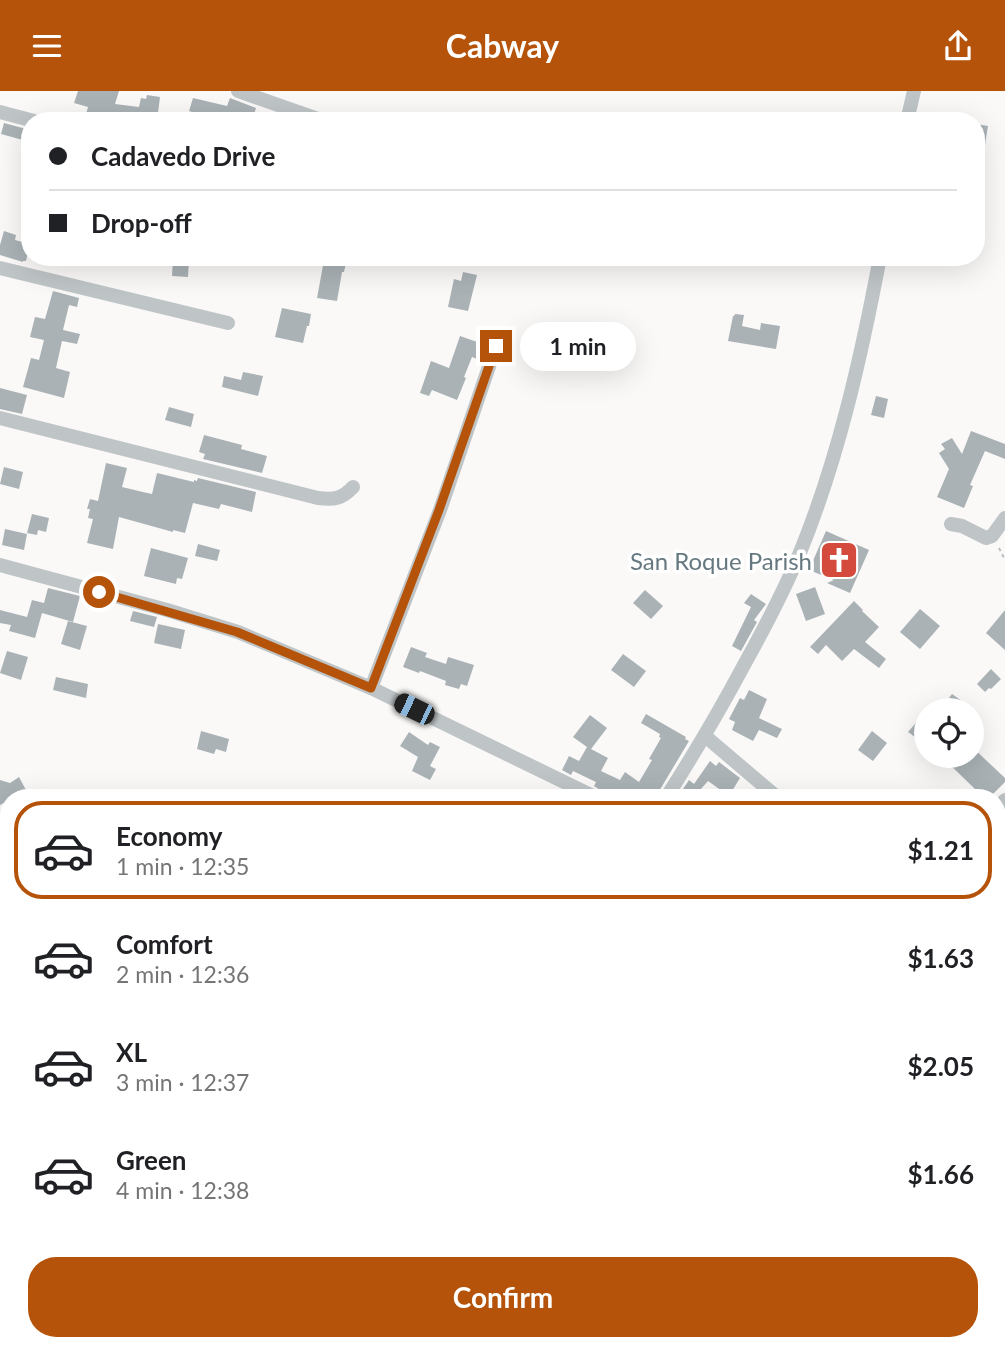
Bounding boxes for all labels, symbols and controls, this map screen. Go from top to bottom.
text: Cabway [446,26,559,65]
icon: menu [28,27,66,65]
icon: share [939,27,977,65]
text: Cadavedo Drive [91,140,275,172]
text: Drop-off [91,207,192,239]
callout: 1 min [520,321,636,371]
route end [480,330,512,362]
text: 1 min [549,332,607,360]
church icon: San Roque Parish [818,539,860,581]
place label: San Roque Parish [630,546,812,575]
route start [83,576,115,608]
car [391,690,438,728]
map controls [914,698,984,768]
button: locate [914,698,984,768]
icon: car [32,819,95,882]
text: Economy [116,820,222,852]
text: $1.21 [908,834,974,866]
text: 1 min · 12:35 [116,852,249,880]
icon: car [32,927,95,990]
text: Comfort [116,928,213,960]
text: $1.63 [908,942,974,974]
text: 2 min · 12:36 [116,960,249,988]
icon: car [32,1035,95,1098]
text: XL [116,1036,147,1068]
text: $2.05 [908,1050,974,1082]
text: 3 min · 12:37 [116,1068,249,1096]
icon: car [32,1143,95,1206]
text: Green [116,1144,186,1176]
text: $1.66 [908,1158,974,1190]
text: 4 min · 12:38 [116,1176,249,1204]
button: Confirm [28,1257,978,1337]

